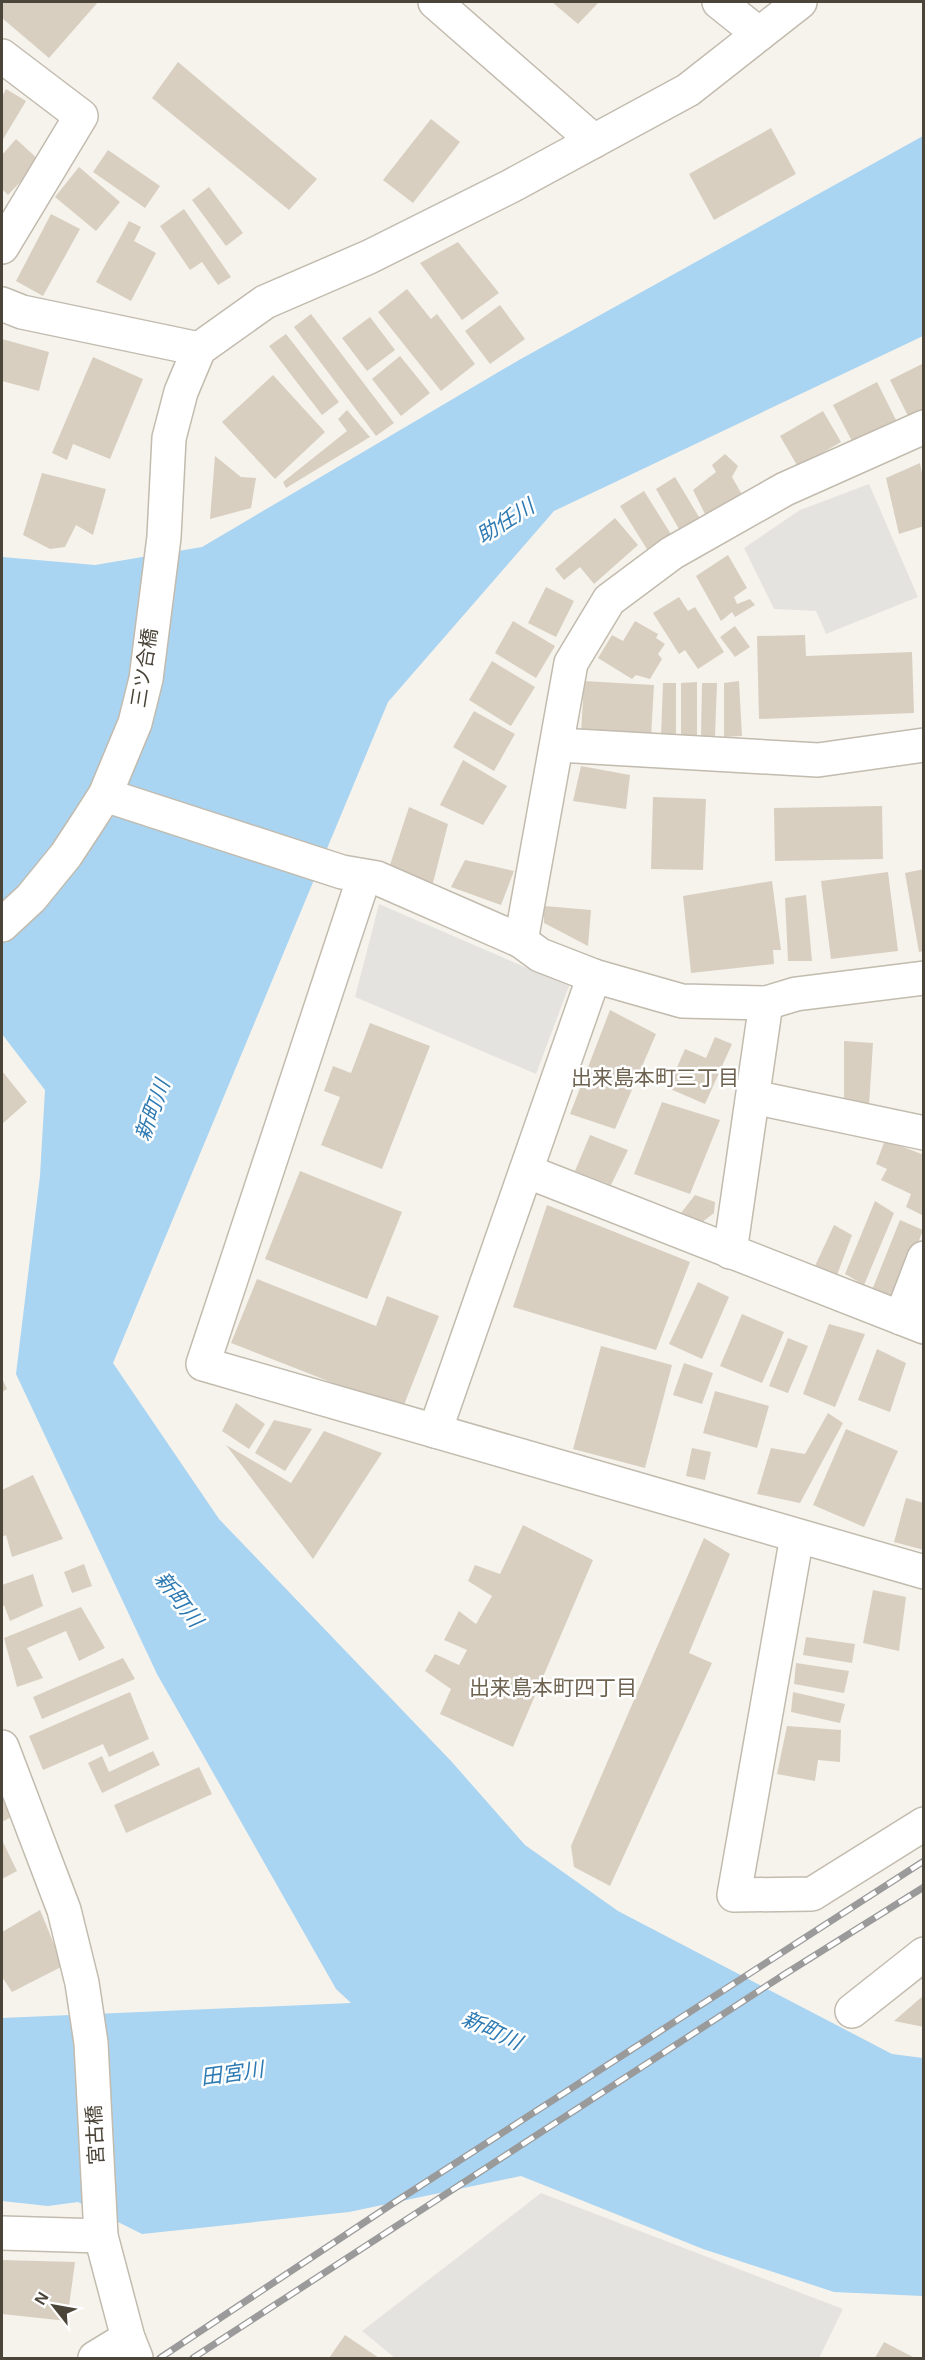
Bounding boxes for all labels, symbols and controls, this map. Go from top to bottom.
water label: 助任川 [472,493,540,547]
street label: 三ツ合橋 [127,627,161,709]
district label: 出来島本町三丁目 [571,1066,739,1089]
water label: 新町川 [130,1075,174,1144]
water label: 新町川 [151,1567,209,1632]
district label: 出来島本町四丁目 [469,1676,637,1699]
water label: 新町川 [459,2006,527,2055]
water label: 田宮川 [199,2057,267,2089]
street label: 宮古橋 [82,2104,108,2166]
north arrow [24,2276,84,2336]
text: N [31,2289,52,2308]

